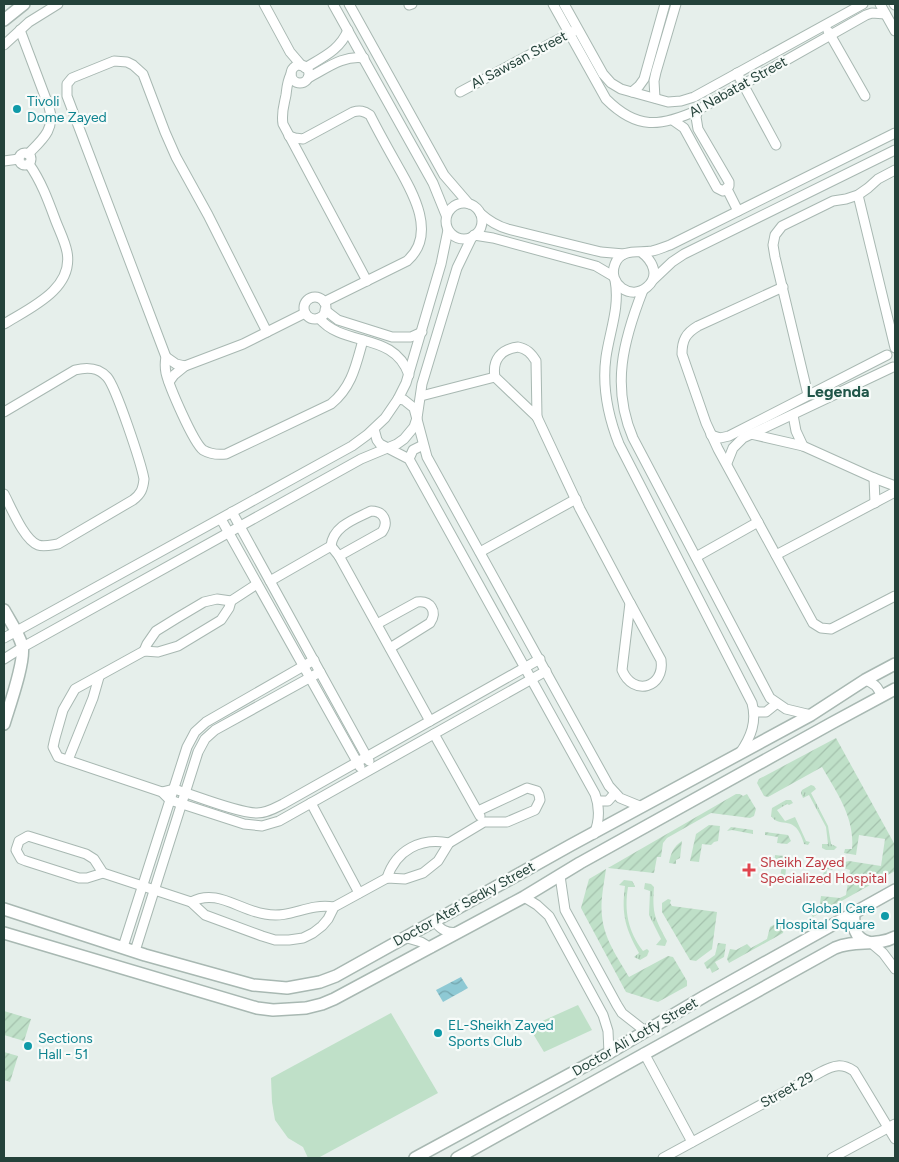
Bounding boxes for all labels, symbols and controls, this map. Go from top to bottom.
street label: Al Sawsan Street [468,27,570,93]
street label: Al Nabatat Street [686,53,790,121]
place label: Tivoli Dome Zayed [27,93,107,126]
marker: Tivoli Dome Zayed [11,103,23,115]
district label: Legenda [806,382,870,401]
place label: Sheikh Zayed Specialized Hospital [760,854,887,887]
street label: Doctor Atef Sedky Street [390,858,538,950]
marker: Sheikh Zayed Specialized Hospital [742,863,756,877]
place label: Global Care Hospital Square [775,900,875,933]
marker: Global Care Hospital Square [879,910,891,922]
street label: Doctor Ali Lotfy Street [569,994,701,1080]
place label: EL-Sheikh Zayed Sports Club [448,1017,554,1050]
marker: EL-Sheikh Zayed Sports Club [432,1027,444,1039]
place label: Sections Hall - 51 [38,1030,93,1063]
marker: Sections Hall - 51 [22,1040,34,1052]
street label: Street 29 [757,1068,817,1112]

